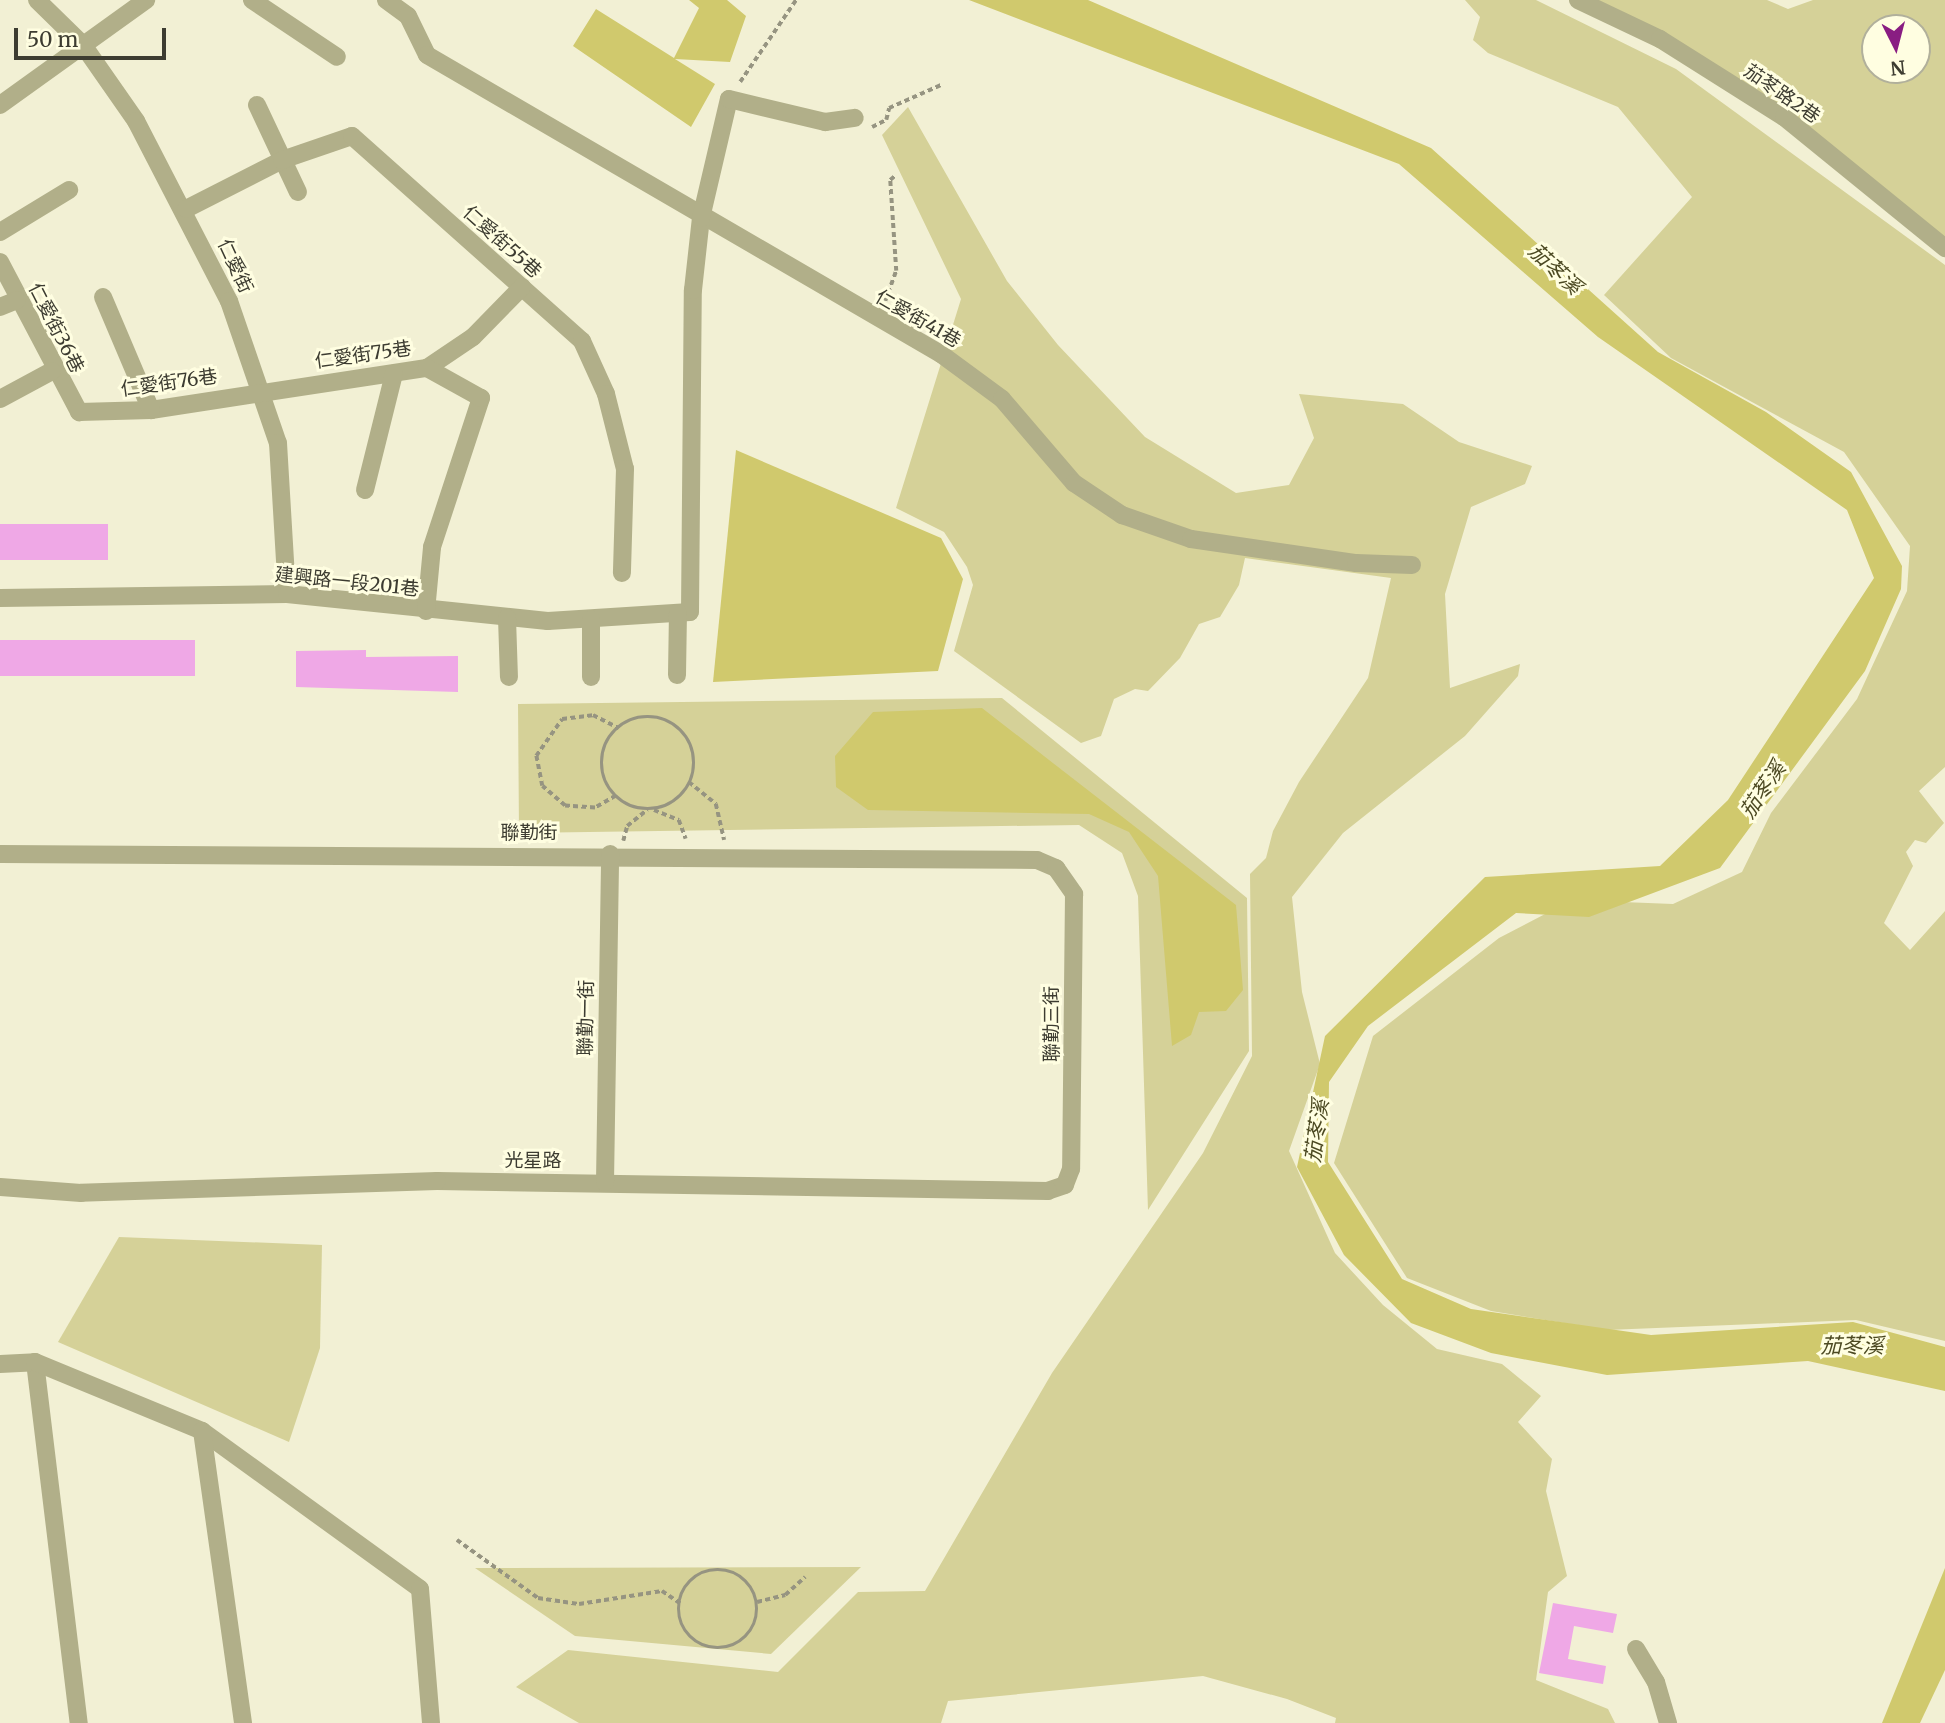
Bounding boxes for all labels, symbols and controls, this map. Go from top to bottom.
scale bar [18,14,170,58]
north arrow [1861,14,1931,84]
text: 50 m [27,26,78,53]
text: N [1889,55,1907,81]
street label: 茄苳路2巷 [1740,60,1824,128]
street label: 仁愛街55巷 [458,201,546,283]
street label: 仁愛街 [213,235,257,297]
water label: 茄苳溪 [1523,238,1587,300]
street label: 仁愛街36巷 [24,279,88,377]
street label: 仁愛街41巷 [871,285,965,353]
street label: 仁愛街75巷 [313,337,413,373]
street label: 仁愛街76巷 [119,365,219,401]
street label: 建興路一段201巷 [274,563,420,601]
water label: 茄苳溪 [1735,757,1791,823]
street label: 聯勤街 [501,822,557,844]
street label: 聯勤一街 [574,980,598,1056]
street label: 聯勤三街 [1041,986,1063,1062]
water label: 茄苳溪 [1300,1098,1334,1164]
street label: 光星路 [505,1150,561,1172]
water label: 茄苳溪 [1821,1333,1883,1359]

